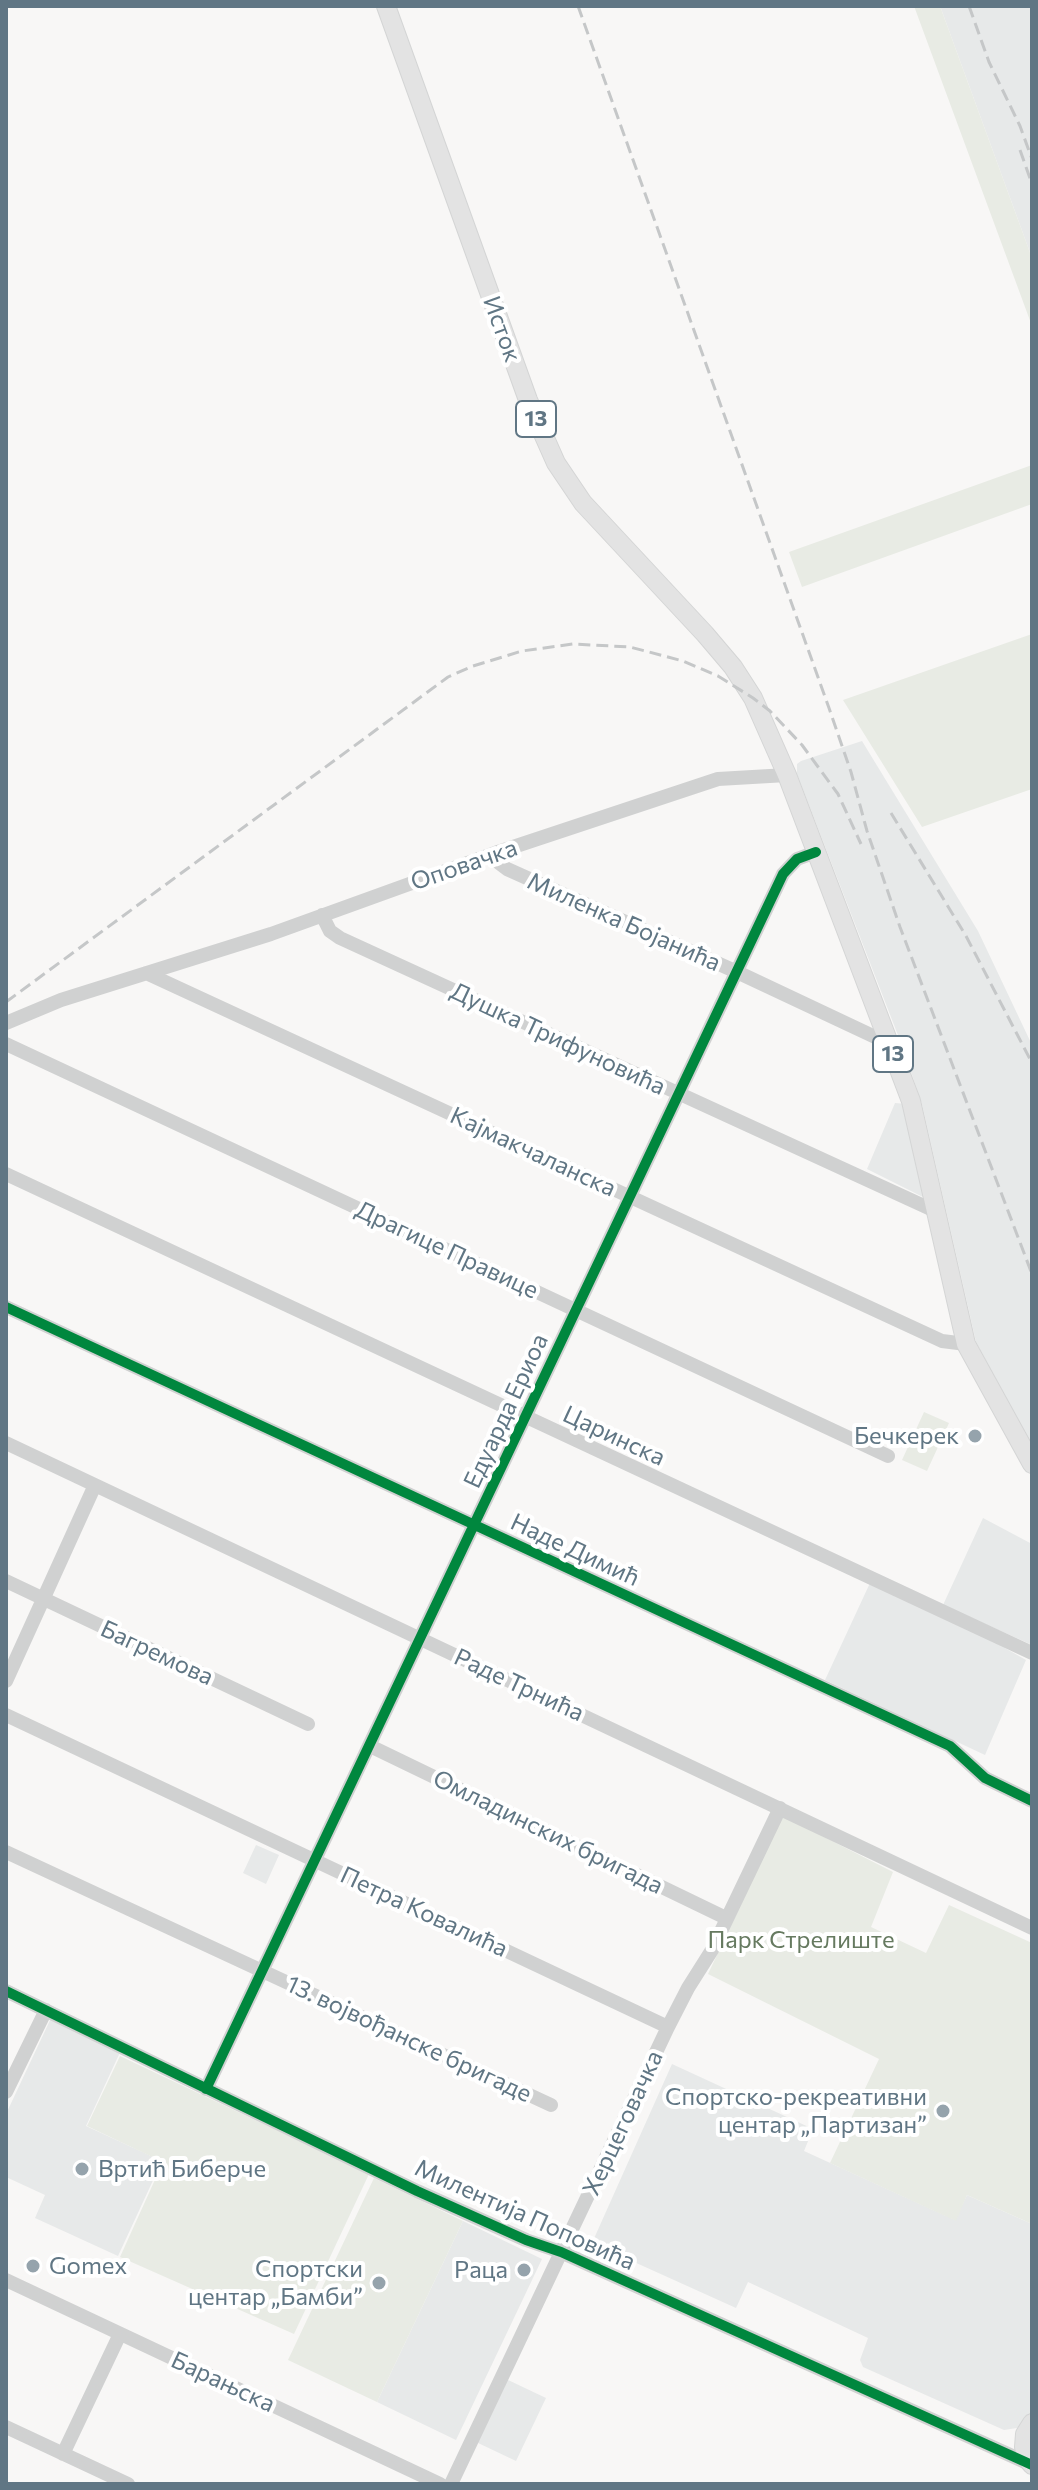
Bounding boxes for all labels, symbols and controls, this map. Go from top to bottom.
street label: Исток [477,292,527,366]
road number: 13 [516,401,556,437]
street label: Оповачка [407,833,521,897]
street label: Миленка Бојанића [523,866,725,978]
street label: Душка Трифуновића [446,977,670,1101]
road number: 13 [873,1036,913,1072]
street label: Кајмакчаланска [446,1101,620,1203]
street label: Драгице Правице [351,1195,543,1305]
street label: Едуарда Ериоа [458,1329,554,1493]
street label: Царинска [558,1400,670,1472]
place label: Бечкерек [854,1422,959,1450]
marker: Бечкерек [966,1427,984,1445]
street label: Наде Димић [506,1508,644,1592]
street label: Багремова [96,1614,218,1692]
street label: Раде Трнића [450,1642,588,1728]
street label: Омладинских бригада [428,1764,668,1900]
street label: Петра Ковалића [336,1861,512,1963]
park label: Парк Стрелиште [707,1926,895,1954]
street label: 13. војвођанске бригаде [282,1969,536,2109]
street label: Херцеговачка [577,2046,669,2200]
place label: Спортско-рекреативни центар „Партизан” [665,2083,927,2139]
marker: Спортско-рекреативни центар „Партизан” [934,2102,952,2120]
street label: Милентија Поповића [410,2153,640,2277]
place label: Вртић Биберче [98,2155,266,2183]
marker: Вртић Биберче [73,2160,91,2178]
place label: Gomex [49,2252,127,2280]
place label: Спортски центар „Бамби” [188,2255,363,2311]
place label: Раца [454,2256,508,2284]
marker: Gomex [24,2257,42,2275]
marker: Раца [515,2261,533,2279]
marker: Спортски центар „Бамби” [370,2274,388,2292]
street label: Барањска [167,2345,279,2419]

